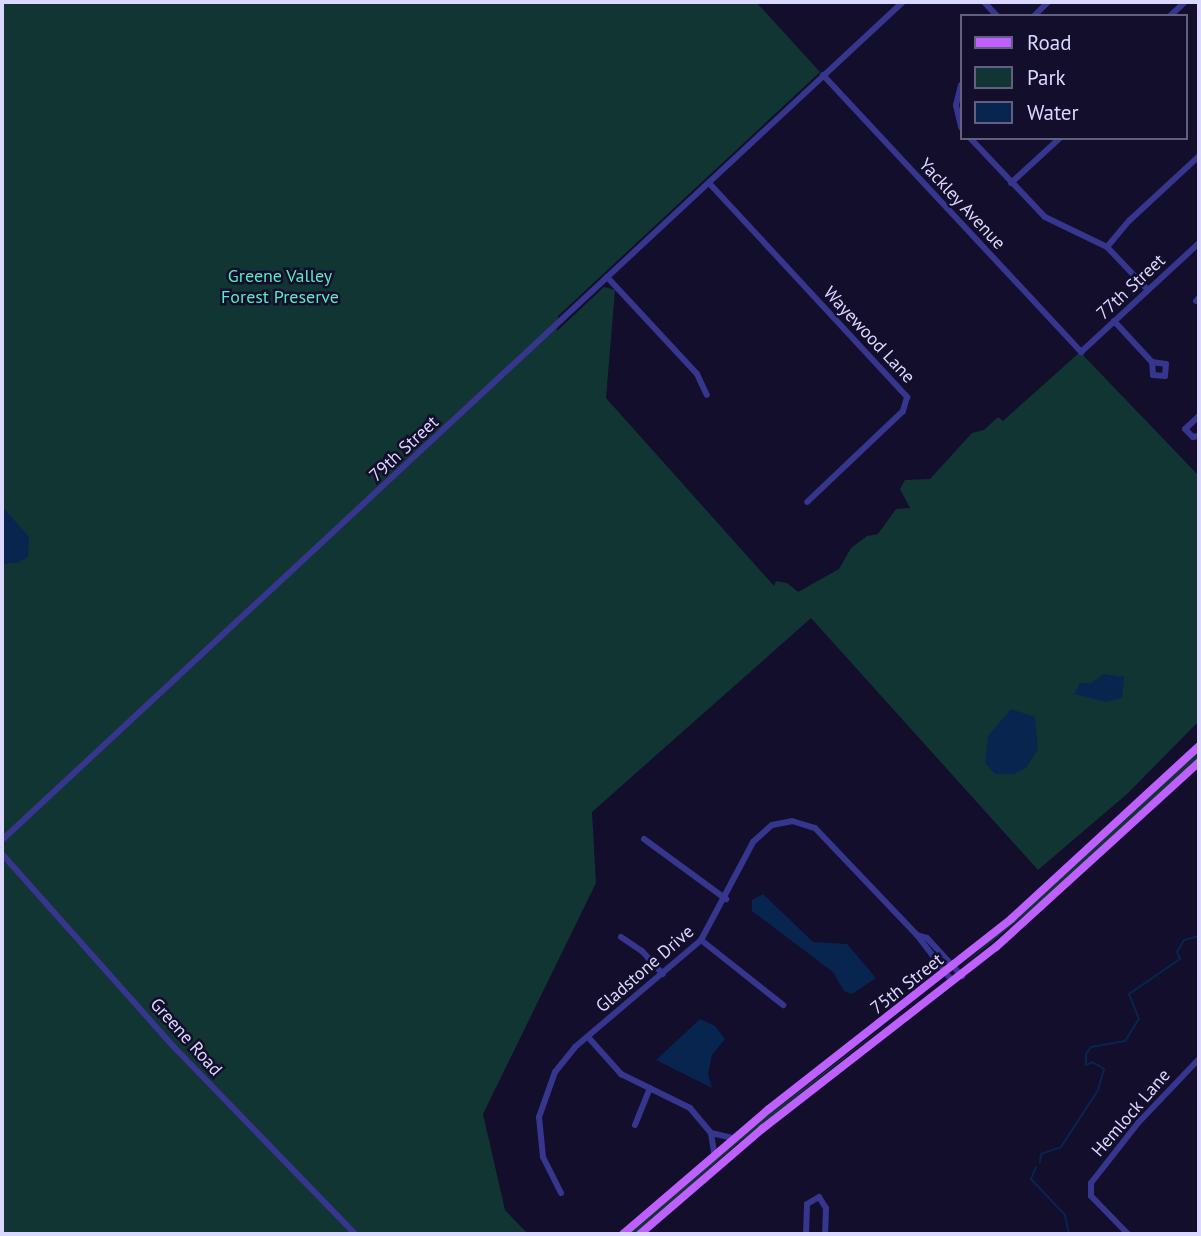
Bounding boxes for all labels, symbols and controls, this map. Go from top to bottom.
legend [960,14,1187,140]
text: Road [1027,29,1071,56]
text: Park [1027,64,1066,91]
text: Water [1027,99,1079,126]
street label: Yackley Avenue [914,154,1010,254]
street label: 77th Street [1092,250,1170,324]
park label: Greene Valley Forest Preserve [221,266,339,308]
street label: Wayewood Lane [819,282,919,388]
street label: 79th Street [365,412,443,486]
street label: Gladstone Drive [592,921,698,1017]
street label: 75th Street [866,949,948,1019]
street label: Greene Road [145,994,227,1080]
street label: Hemlock Lane [1087,1065,1175,1161]

